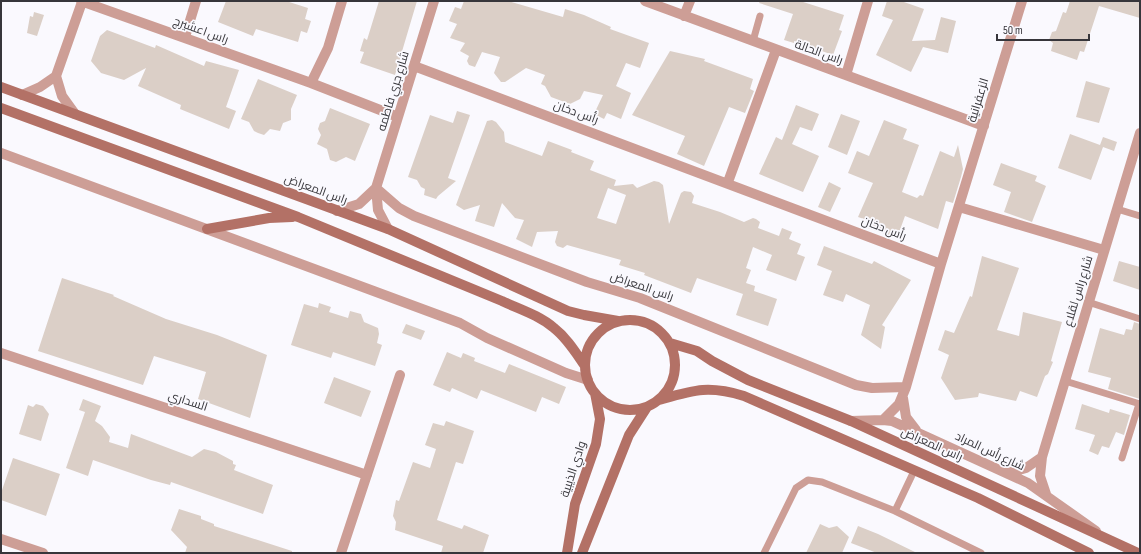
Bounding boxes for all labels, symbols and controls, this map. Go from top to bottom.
street label: راس اعشيرج [171,14,230,47]
scale bar [997,16,1089,42]
text: 50 m [1003,23,1023,38]
street label: راس الحالة [793,37,845,68]
street label: شارع جري فاطمه [374,49,415,134]
street label: الزعفرانية [965,76,992,124]
street label: رأس دخان [551,96,601,128]
street label: راس المعراض [282,171,350,208]
street label: رأس دخان [859,212,909,244]
street label: شارع راس لقلاع [1061,254,1096,329]
street label: راس المعراض [608,269,676,304]
street label: السداري [166,388,209,417]
street label: راس المعراض [898,424,965,465]
street label: شارع رأس المراد [953,428,1028,474]
street label: وادي الذيبية [557,439,592,500]

